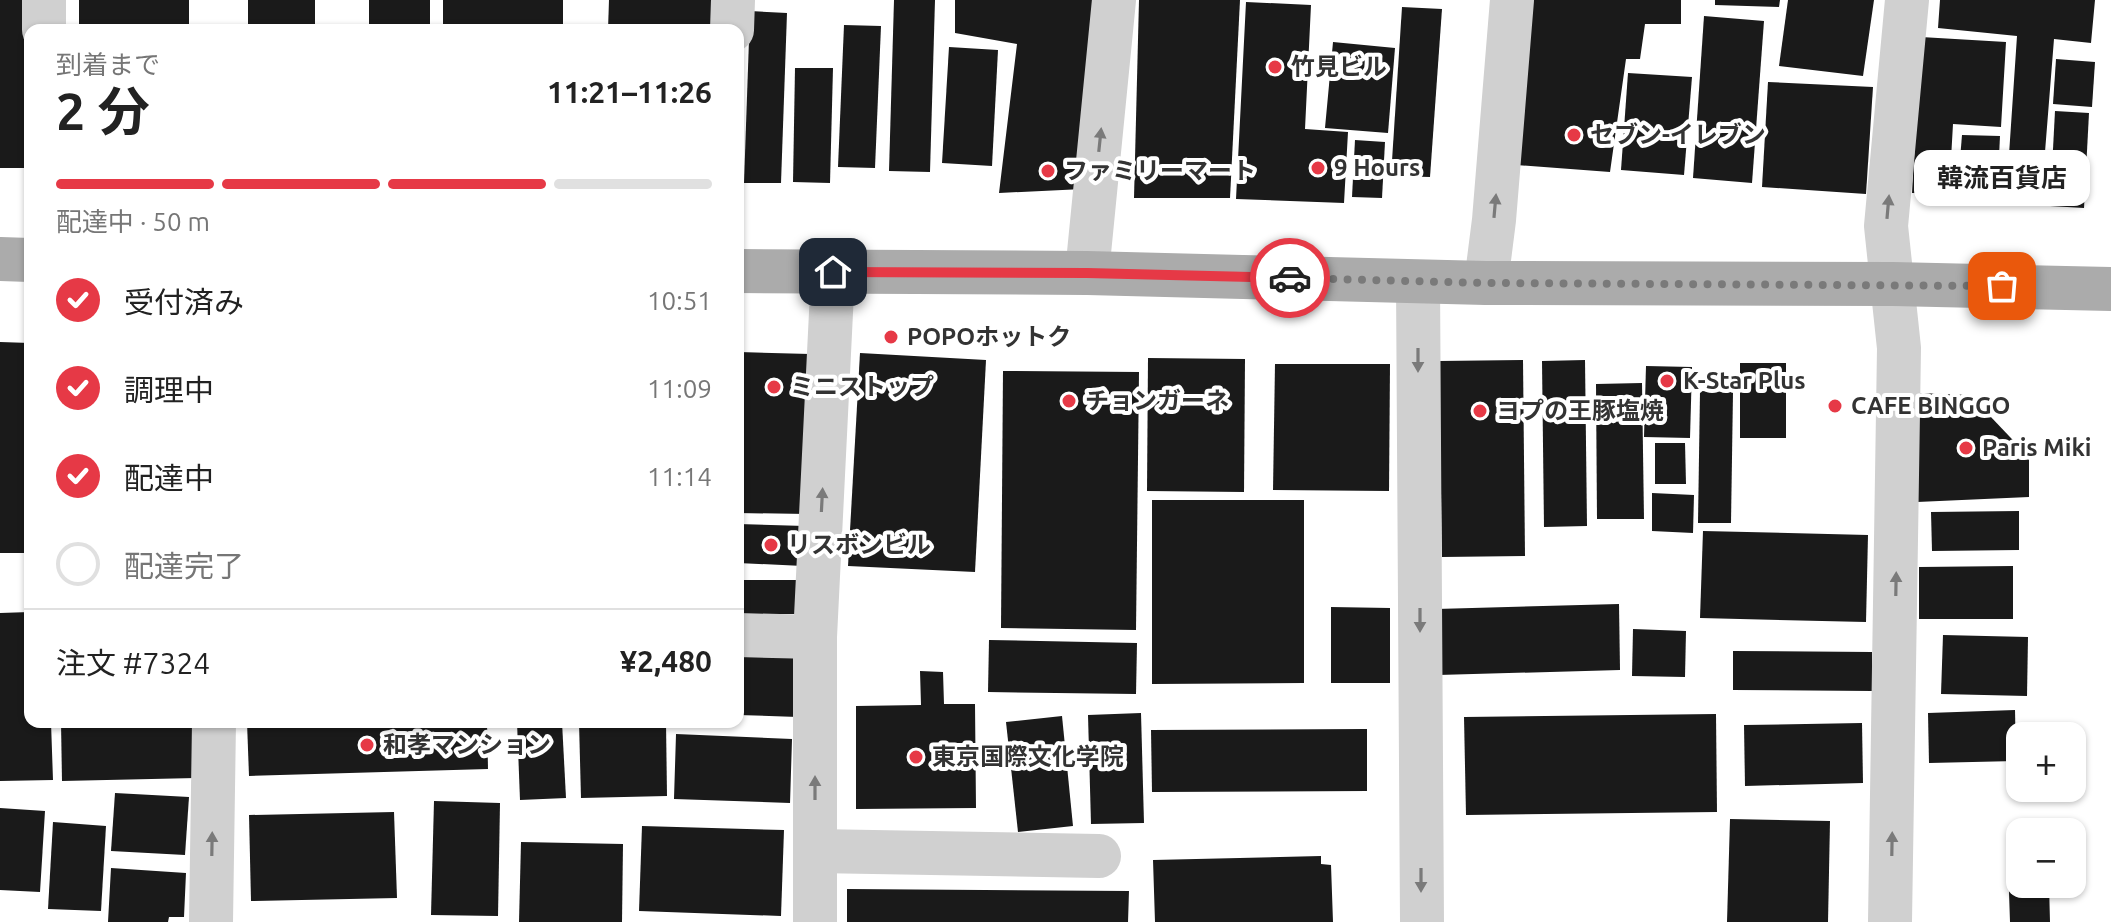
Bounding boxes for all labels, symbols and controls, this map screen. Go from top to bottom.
text: 到着まで [56,50,160,79]
place label: 竹見ビル [1291,53,1387,80]
marker: 竹見ビル [1266,58,1284,76]
text: 11:21–11:26 [547,75,712,109]
text: 2 分 [56,82,150,140]
place label: セブン-イレブン [1590,121,1766,148]
marker: セブン-イレブン [1565,126,1583,144]
one-way arrow [1093,127,1106,152]
callout: 韓流百貨店 [1914,150,2090,206]
place label: 9 Hours [1334,154,1420,181]
place label: ファミリーマート [1064,157,1256,184]
marker: 9 Hours [1309,159,1327,177]
marker: ファミリーマート [1039,162,1057,180]
text: 韓流百貨店 [1937,163,2067,192]
one-way arrow [1489,193,1502,218]
one-way arrow [1882,194,1895,219]
text: 配達中 · 50 m [56,207,210,236]
pin [799,238,867,306]
courier [1250,238,1330,318]
icon: home [811,250,855,294]
pin [1968,252,2036,320]
icon: car [1268,256,1312,300]
icon: bag [1980,264,2024,308]
icon: check [56,278,100,322]
text: 受付済み [124,285,244,319]
text: 10:51 [647,286,712,315]
place label: POPOホットク [907,323,1071,350]
marker: POPOホットク [882,328,900,346]
one-way arrow [1412,348,1424,373]
icon: check [56,366,100,410]
place label: K-Star Plus [1683,367,1806,394]
marker: K-Star Plus [1658,372,1676,390]
text: 調理中 [124,373,214,407]
place label: ミニストップ [790,373,934,400]
text: 11:09 [647,374,712,403]
marker: ミニストップ [765,378,783,396]
place label: チョンガーネ [1085,387,1229,414]
marker: チョンガーネ [1060,392,1078,410]
place label: CAFE BINGGO [1851,392,2010,419]
place label: ヨプの王豚塩焼 [1496,397,1664,424]
marker: CAFE BINGGO [1826,397,1844,415]
marker: ヨプの王豚塩焼 [1471,402,1489,420]
place label: Paris Miki [1982,434,2092,461]
marker: Paris Miki [1957,439,1975,457]
icon: check [56,454,100,498]
text: 配達中 [124,461,214,495]
text: 11:14 [647,462,712,491]
one-way arrow [816,487,829,512]
place label: リスボンビル [787,531,931,558]
marker: リスボンビル [762,536,780,554]
text: 配達完了 [124,549,244,583]
one-way arrow [1889,571,1902,596]
one-way arrow [1414,608,1426,633]
text: ¥2,480 [620,644,712,678]
text: 注文 #7324 [56,646,210,680]
map controls [2006,722,2086,898]
button: + [2006,722,2086,802]
place label: 和孝マンション [383,731,551,758]
marker: 和孝マンション [358,736,376,754]
place label: 東京国際文化学院 [932,743,1124,770]
marker: 東京国際文化学院 [907,748,925,766]
one-way arrow [809,775,821,800]
button: − [2006,818,2086,898]
one-way arrow [206,831,218,856]
one-way arrow [1885,831,1898,856]
one-way arrow [1415,868,1427,893]

